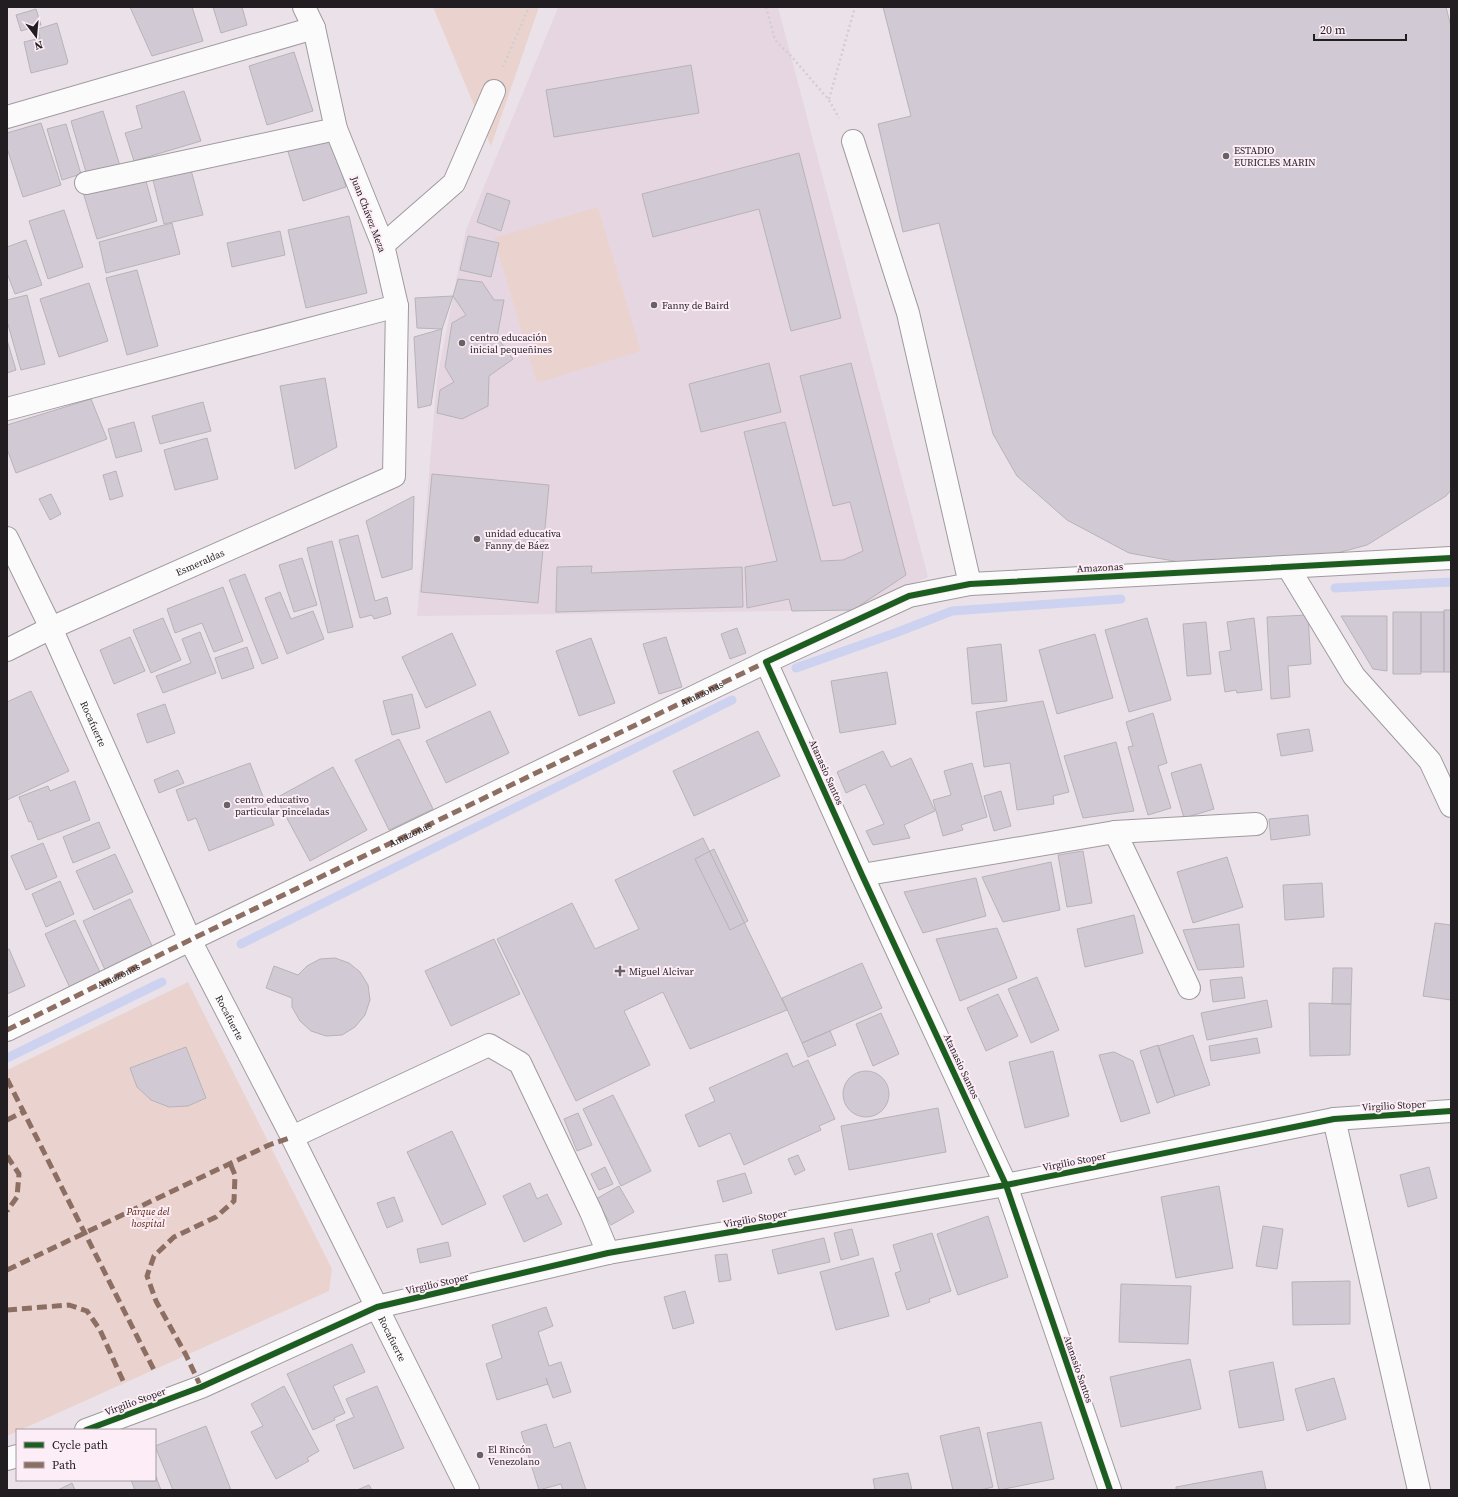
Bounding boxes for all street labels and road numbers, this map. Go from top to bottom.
street label: Juan Chávez Meza [348,173,389,255]
street label: Esmeraldas [174,546,226,579]
street label: Amazonas [1077,560,1123,575]
street label: Amazonas [678,678,725,709]
street label: Rocafuerte [77,699,109,749]
street label: Atanasio Santos [806,737,847,807]
street label: Amazonas [386,818,434,850]
street label: Amazonas [95,960,142,992]
street label: Rocafuerte [213,993,247,1042]
street label: Atanasio Santos [941,1032,982,1101]
street label: Virgilio Stoper [1362,1097,1427,1114]
street label: Virgilio Stoper [1041,1149,1108,1174]
street label: Virgilio Stoper [722,1206,789,1230]
street label: Virgilio Stoper [404,1270,471,1297]
street label: Rocafuerte [375,1314,409,1364]
street label: Atanasio Santos [1061,1334,1096,1405]
street label: Virgilio Stoper [103,1384,168,1419]

